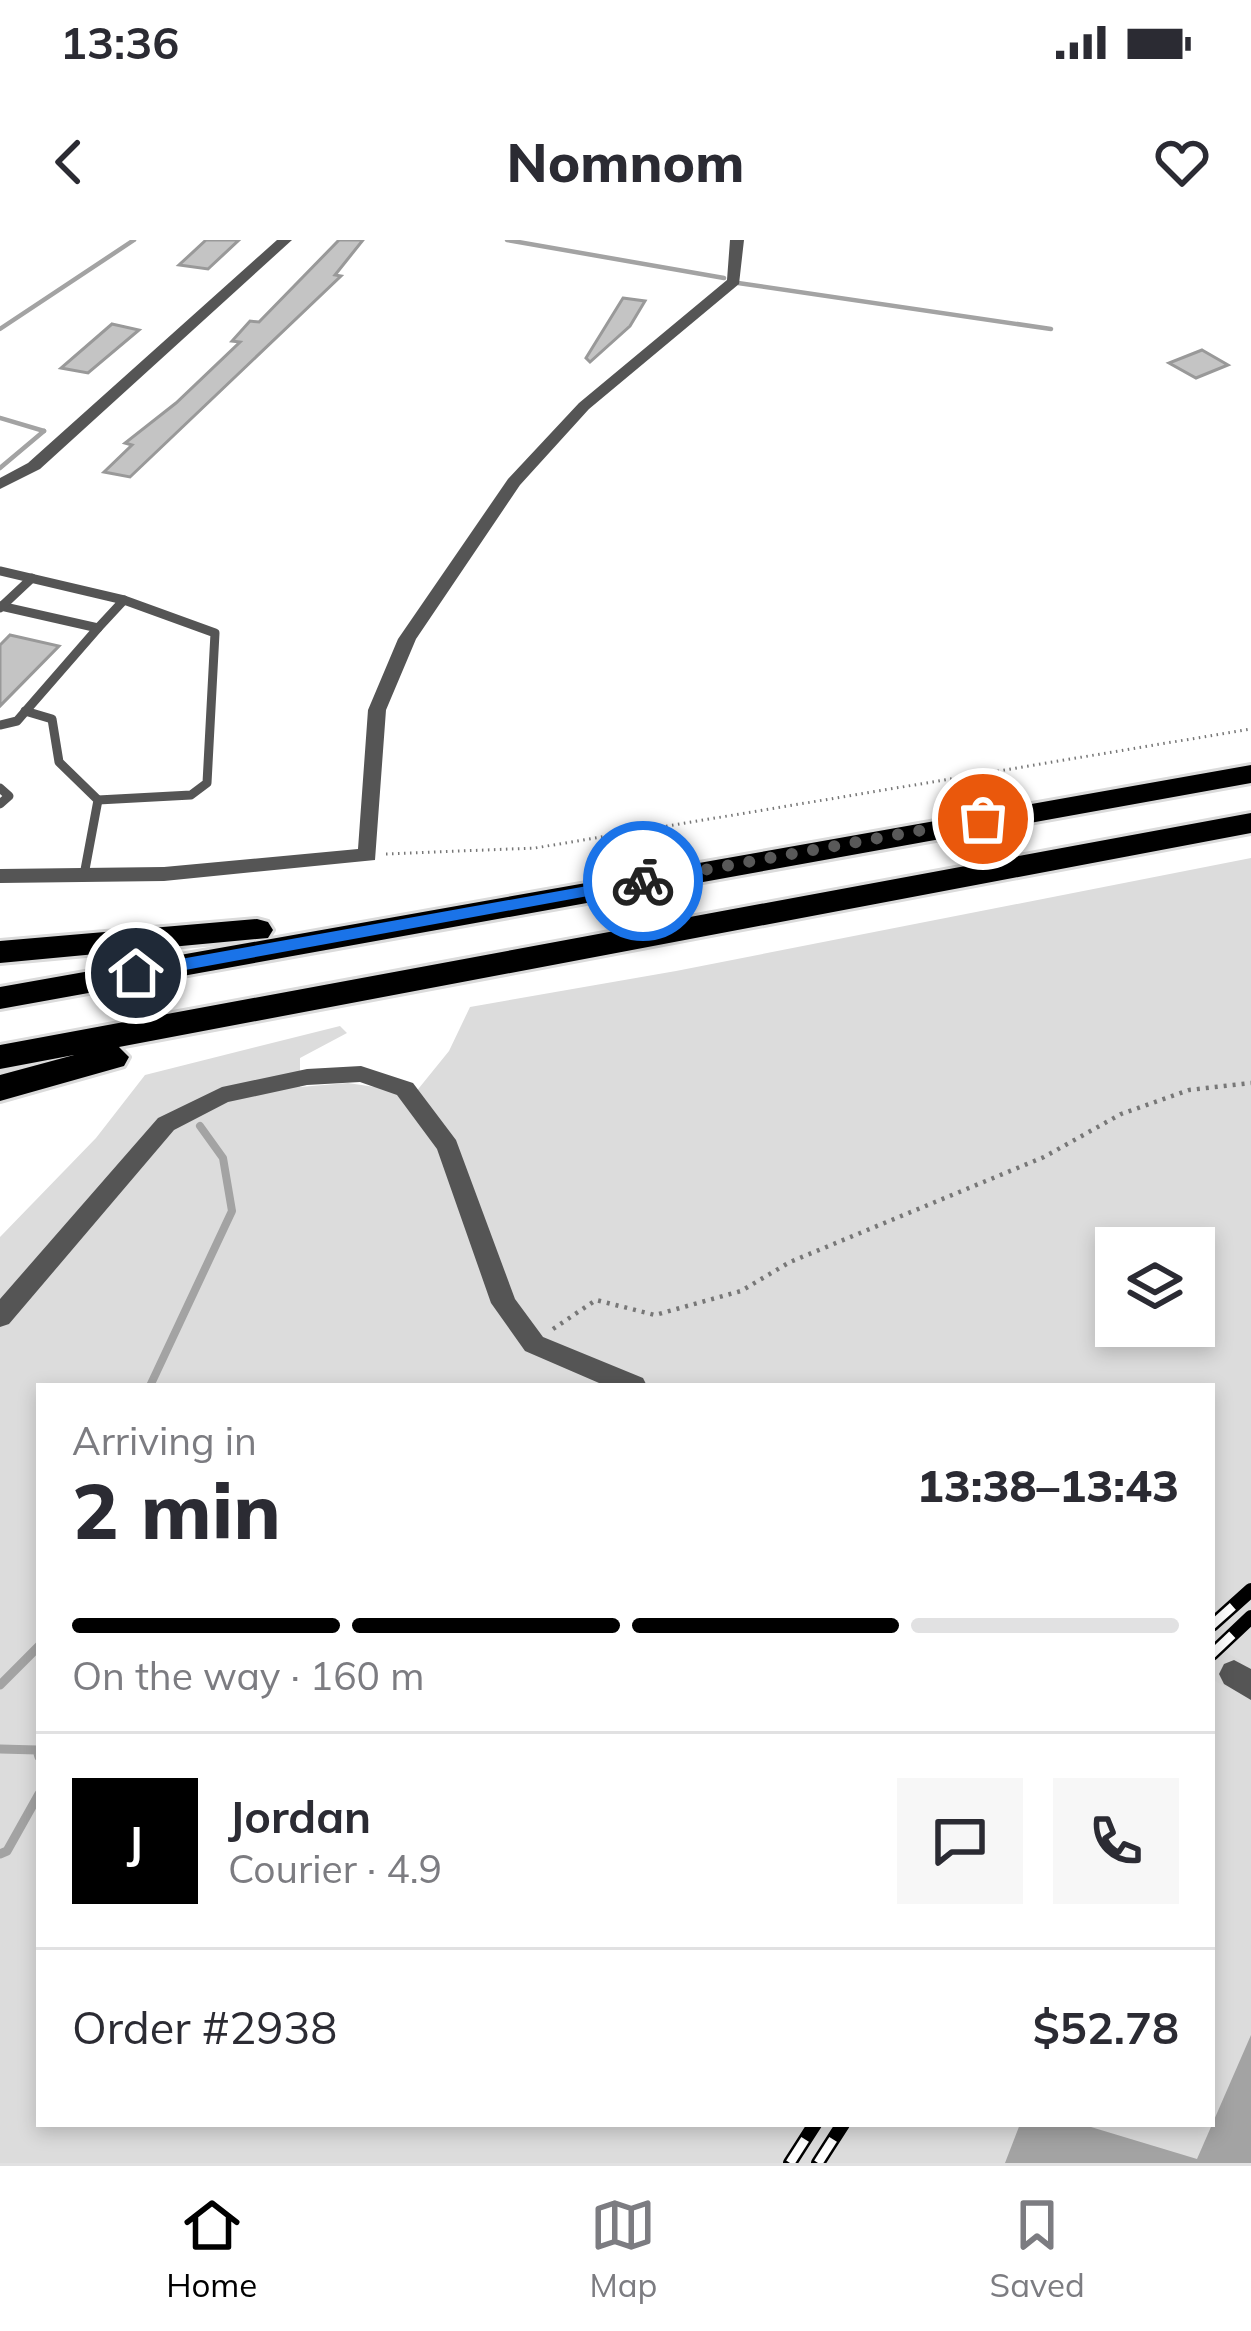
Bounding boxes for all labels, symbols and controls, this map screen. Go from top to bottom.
text: 13:36 [60,14,179,70]
text: Nomnom [507,128,744,196]
icon: back [36,129,102,195]
icon: heart [1149,129,1215,195]
pin [932,768,1034,870]
icon: bag [950,786,1016,852]
courier [583,821,703,941]
icon: bike [610,848,676,914]
pin [85,922,187,1024]
icon: home [103,940,169,1006]
map controls [1095,1227,1215,1347]
button: layers [1095,1227,1215,1347]
text: Arriving in [72,1416,257,1465]
text: 13:38–13:43 [917,1457,1179,1513]
text: 2 min [72,1461,281,1559]
text: On the way · 160 m [72,1651,424,1700]
button: chat [897,1778,1023,1904]
button: phone [1053,1778,1179,1904]
text: Jordan [228,1788,371,1844]
text: J [127,1813,143,1869]
text: Courier · 4.9 [228,1844,442,1893]
text: Order #2938 [72,1999,337,2055]
text: $52.78 [1033,1999,1179,2055]
tab: Home [166,2192,257,2305]
tab: Map [589,2192,657,2305]
tab: Saved [990,2192,1085,2305]

